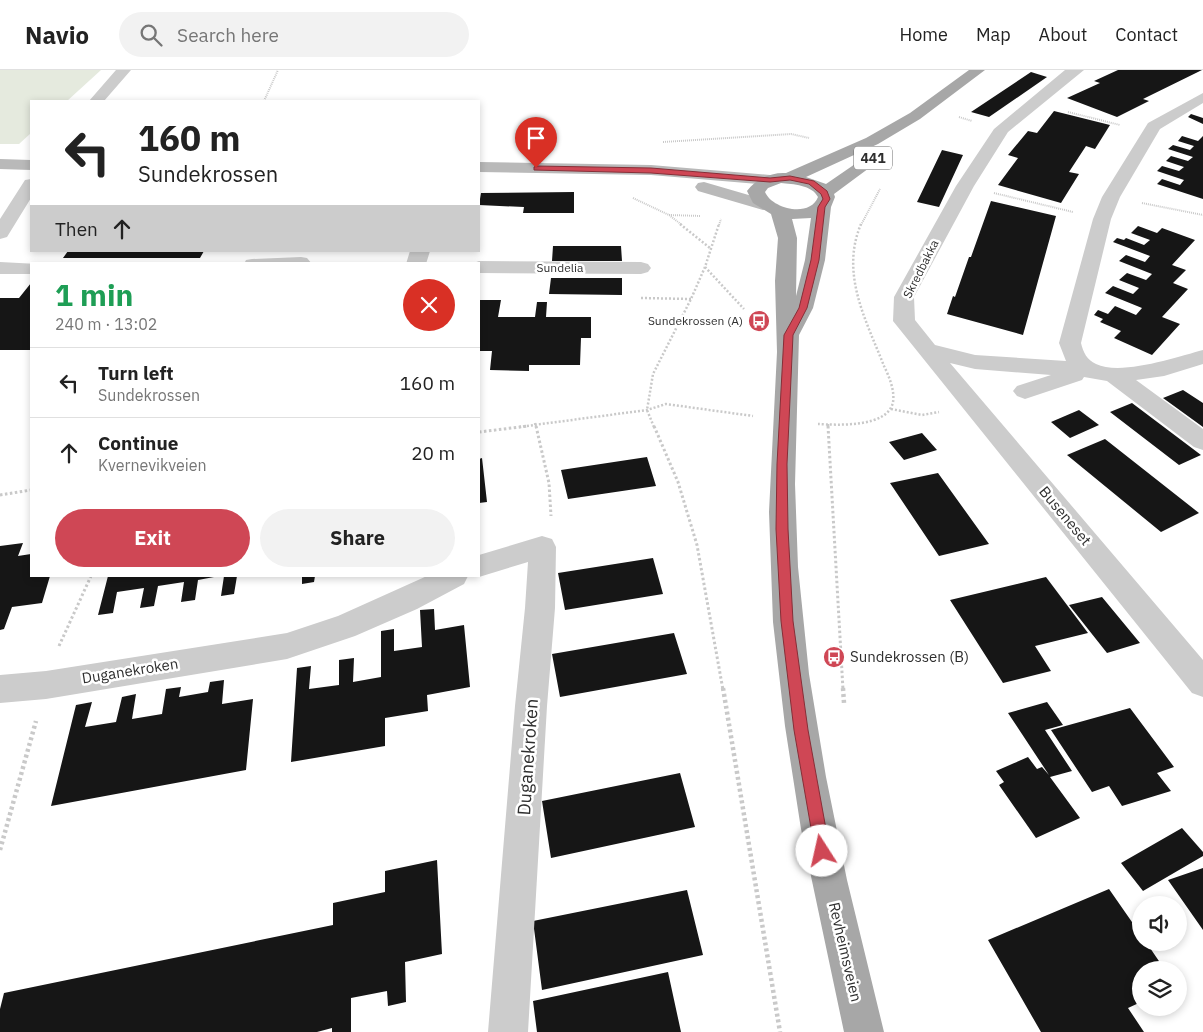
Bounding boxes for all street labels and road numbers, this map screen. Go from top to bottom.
road number: 441 [854,146,892,170]
street label: Skredbakka [899,237,942,300]
street label: Sundelia [537,260,584,275]
street label: Buseneset [1035,482,1096,549]
street label: Duganekroken [80,654,179,688]
street label: Duganekroken [512,698,543,816]
street label: Revheimsveien [825,900,866,1004]

